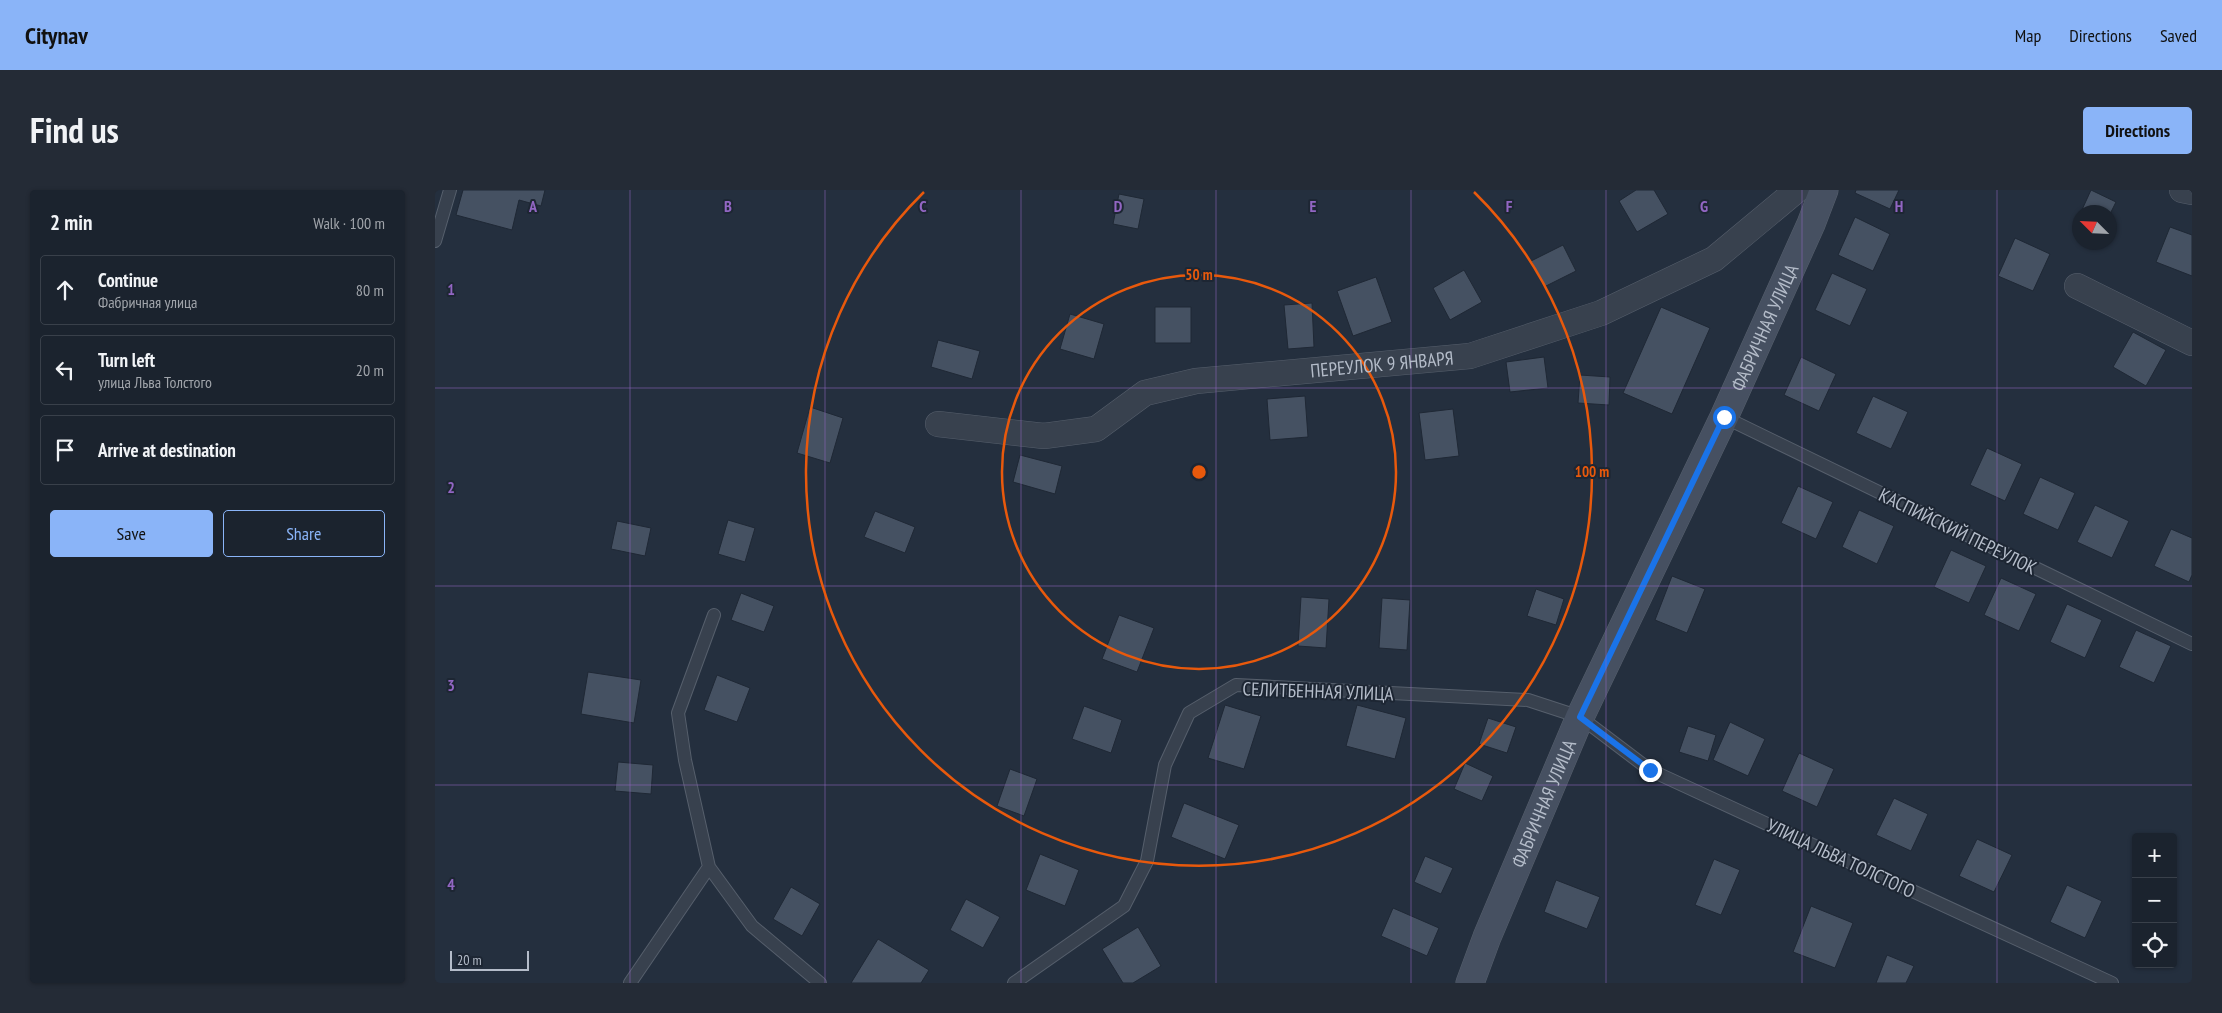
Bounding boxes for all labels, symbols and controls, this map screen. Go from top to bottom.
text: Citynav [25,20,88,51]
text: Map [2015,24,2041,47]
text: Directions [2069,24,2132,47]
text: Saved [2160,24,2197,47]
text: Find us [30,107,119,153]
button: Directions [2083,107,2192,154]
text: A [528,196,538,216]
text: B [724,196,732,216]
text: C [919,196,927,216]
text: D [1114,196,1123,216]
text: E [1310,196,1317,216]
text: F [1506,196,1513,216]
text: G [1700,196,1708,216]
text: H [1895,196,1903,216]
north arrow [2072,205,2117,250]
text: 2 min [50,209,92,236]
text: Walk · 100 m [313,213,385,233]
street label: ФАБРИЧНАЯ УЛИЦА [1725,260,1803,395]
text: 50 m [1185,265,1213,284]
text: Continue [98,268,158,292]
icon: ahead [51,276,79,304]
text: 1 [447,279,455,299]
text: 80 m [356,280,384,300]
text: Фабричная улица [98,292,197,312]
street label: ПЕРЕУЛОК 9 ЯНВАРЯ [1309,346,1454,383]
text: Turn left [98,348,155,372]
icon: left [51,356,79,384]
text: 20 m [356,360,384,380]
text: улица Льва Толстого [98,372,212,392]
route start [1713,406,1736,429]
icon: arrive [51,436,79,464]
text: Arrive at destination [98,438,236,462]
text: 100 m [1575,462,1609,481]
centre of rings [1190,463,1208,481]
text: 2 [447,477,455,497]
street label: КАСПИЙСКИЙ ПЕРЕУЛОК [1875,482,2041,580]
button: Save [50,510,213,557]
button: Share [223,510,385,557]
text: 3 [447,675,455,695]
street label: СЕЛИТБЕННАЯ УЛИЦА [1242,676,1394,706]
street label: ФАБРИЧНАЯ УЛИЦА [1506,736,1581,871]
route end [1639,759,1662,782]
street label: УЛИЦА ЛЬВА ТОЛСТОГО [1763,813,1919,903]
map controls [2132,833,2177,968]
button: + [2132,833,2177,878]
text: 4 [447,874,455,894]
button: − [2132,878,2177,923]
button: locate [2132,923,2177,968]
scale bar [450,948,529,971]
text: 20 m [457,951,482,969]

